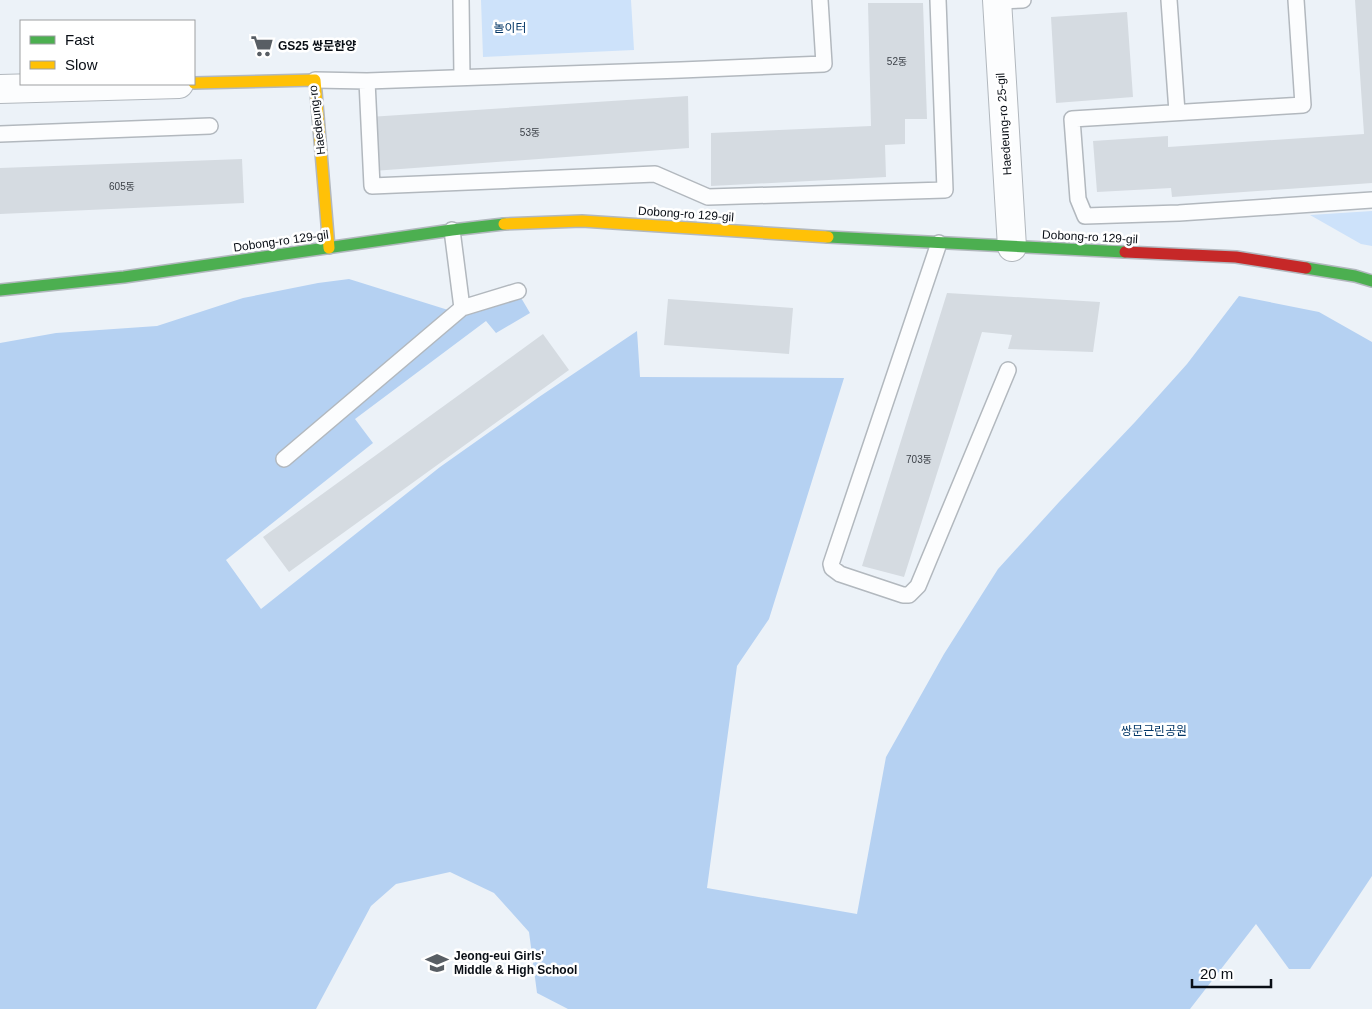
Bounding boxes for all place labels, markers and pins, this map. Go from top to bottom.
supermarket icon: GS25 쌍문한양 [249,33,275,59]
place label: GS25 쌍문한양 [278,39,356,53]
place label: Jeong-eui Girls' Middle & High School [454,949,577,977]
school or university icon: Jeong-eui Girls' Middle & High School [424,950,450,976]

